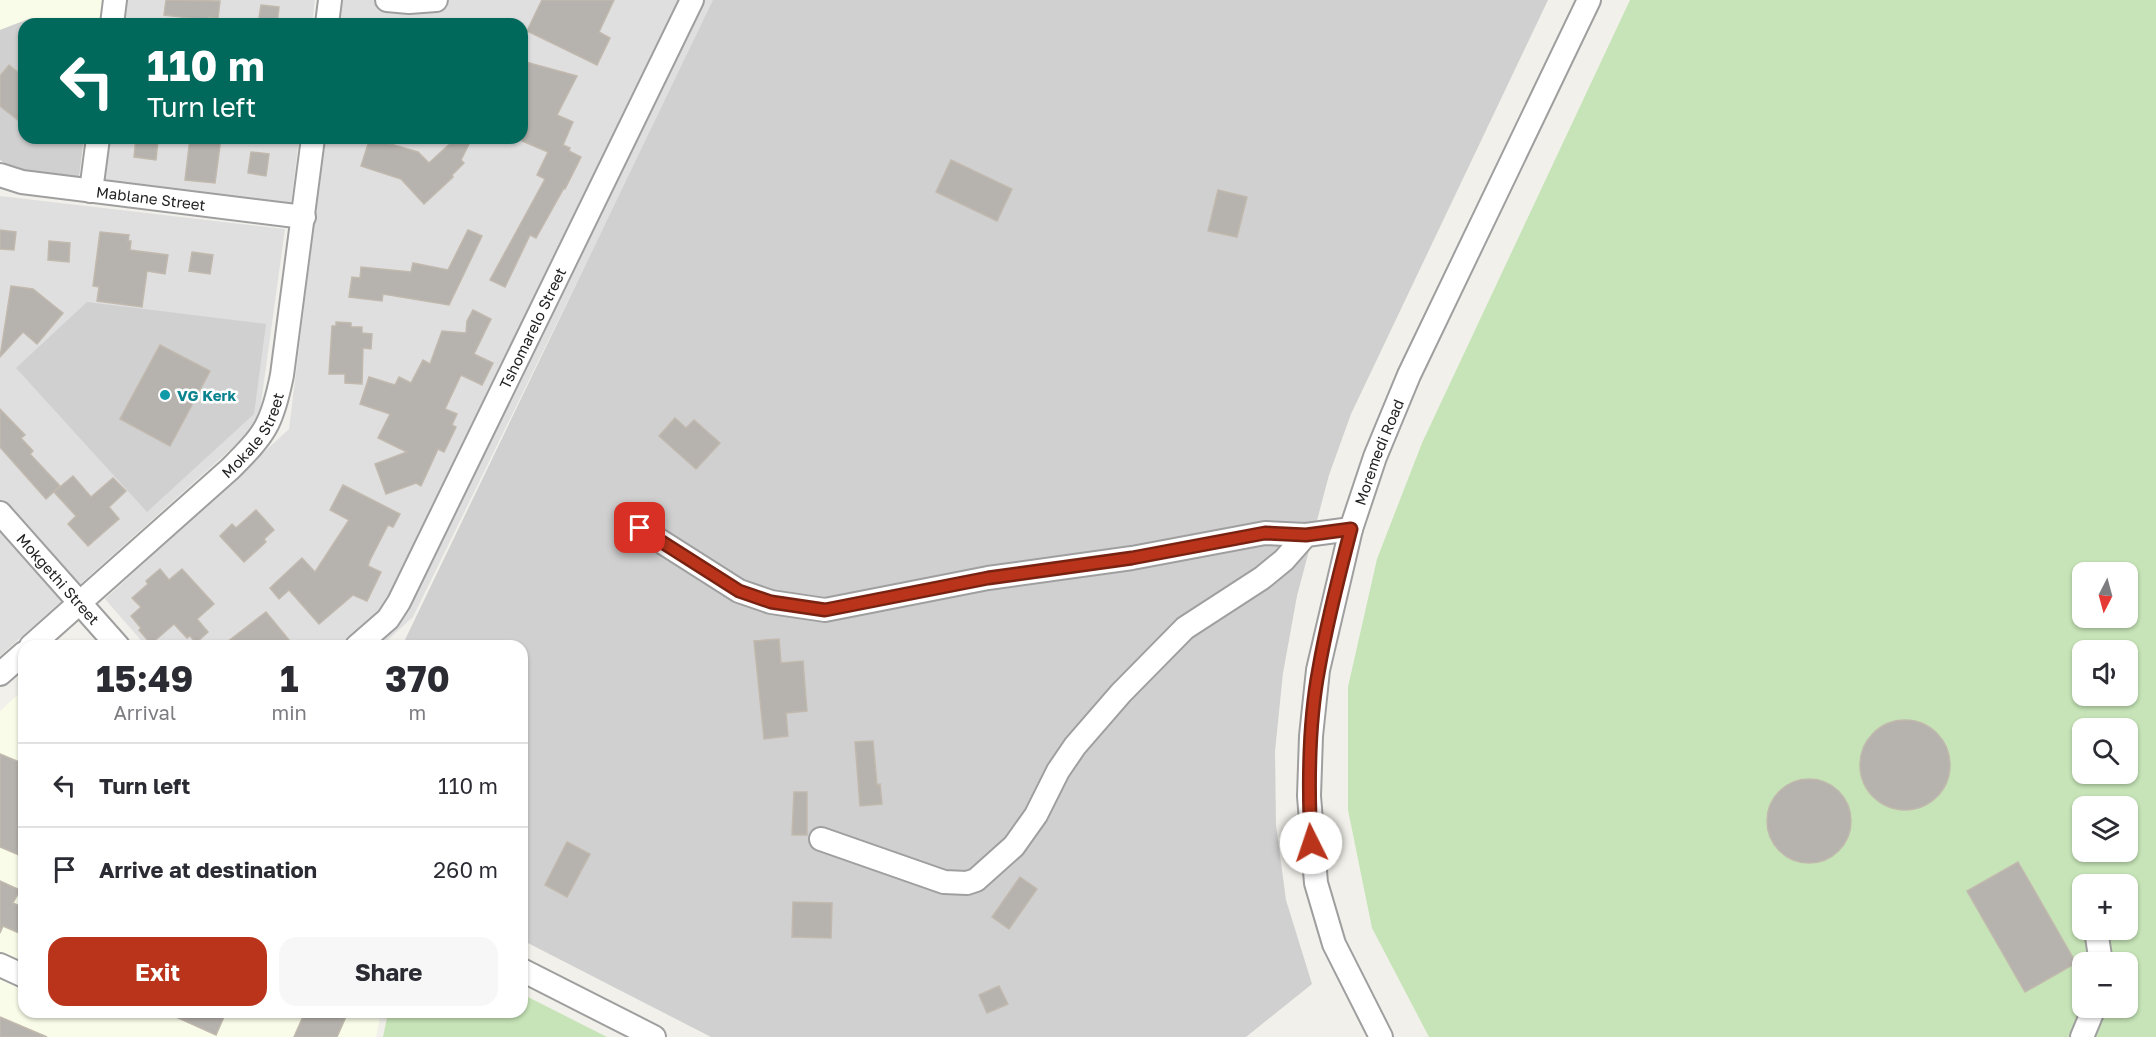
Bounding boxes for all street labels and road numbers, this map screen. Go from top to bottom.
street label: Mablane Street [95,182,207,214]
street label: Tshomarelo Street [495,264,569,392]
street label: Mokale Street [218,391,287,481]
street label: Moremedi Road [1351,396,1407,508]
street label: Mokgethi Street [13,530,103,628]

